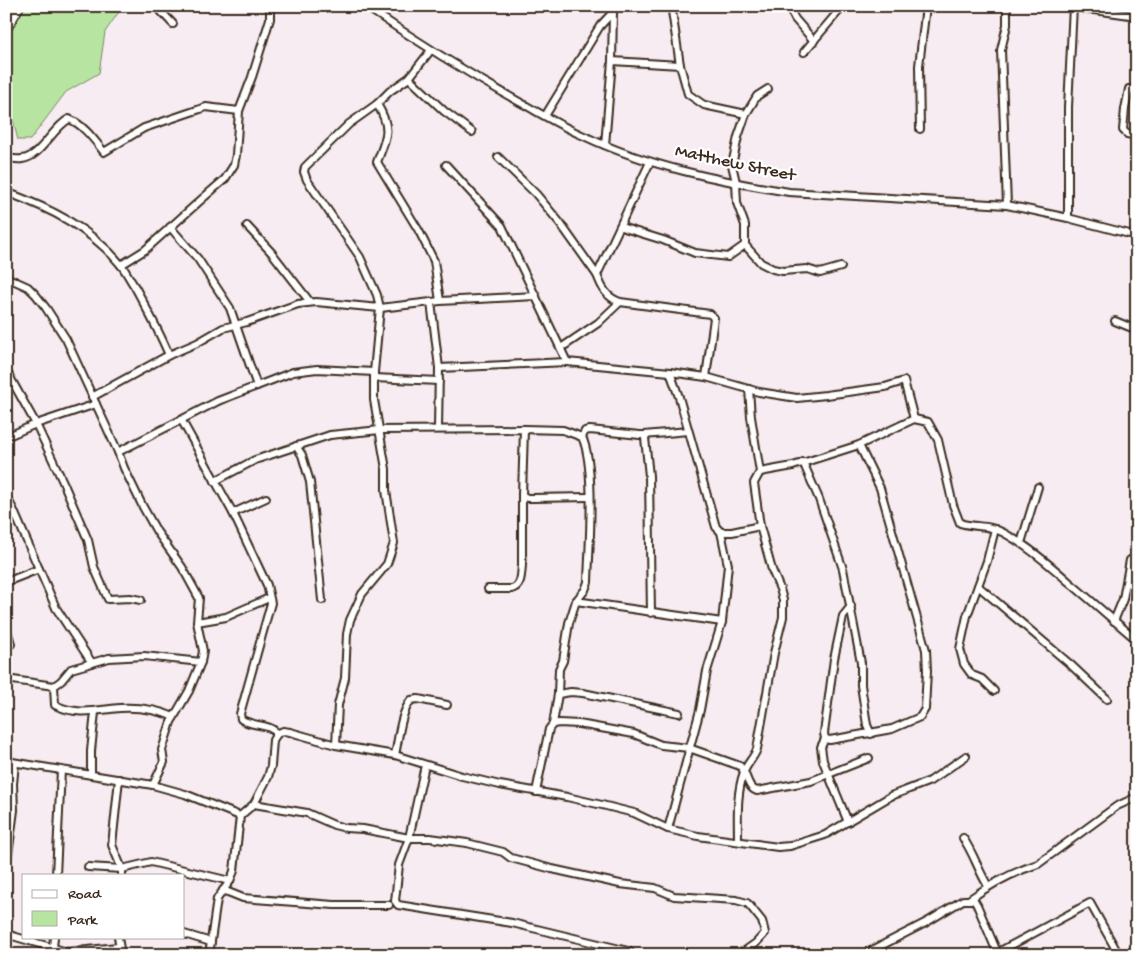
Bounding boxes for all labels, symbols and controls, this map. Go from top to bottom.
street label: Matthew Street [673,141,799,187]
legend [22,874,185,938]
text: Road [68,886,102,904]
text: Park [67,912,98,930]

